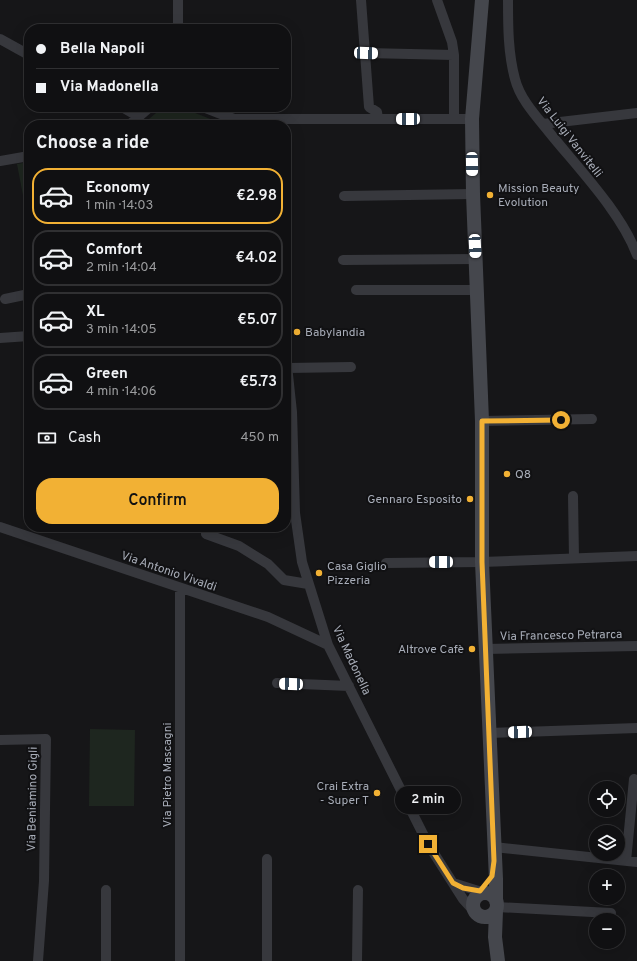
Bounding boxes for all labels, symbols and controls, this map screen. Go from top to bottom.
text: Bella Napoli [60,40,145,59]
car [354,47,378,59]
text: Via Madonella [60,78,159,97]
street label: Via Luigi Vanvitelli [533,94,606,181]
car [396,113,420,125]
text: Choose a ride [36,132,149,155]
car [466,152,478,176]
icon: car [38,178,74,214]
text: Economy [86,179,150,198]
place label: Mission Beauty Evolution [498,181,579,211]
text: €2.98 [236,187,277,206]
marker: Mission Beauty Evolution [485,190,495,200]
text: 1 min · 14:03 [86,198,153,214]
car [468,234,482,258]
icon: car [38,240,74,276]
text: Comfort [86,241,143,260]
text: €4.02 [236,249,277,268]
text: 2 min · 14:04 [86,260,157,276]
icon: car [38,302,74,338]
text: XL [86,303,104,322]
text: €5.07 [237,311,277,330]
text: 3 min · 14:05 [86,322,157,338]
place label: Babylandia [305,325,365,341]
marker: Babylandia [292,327,302,337]
icon: car [38,364,74,400]
text: Green [86,365,128,384]
text: €5.73 [239,373,277,392]
text: 4 min · 14:06 [86,384,157,400]
route start [552,411,570,429]
icon: cash [36,427,58,449]
text: Cash [68,429,101,448]
text: 450 m [240,430,279,446]
place label: Q8 [515,467,531,483]
marker: Q8 [502,469,512,479]
button: Confirm [36,478,279,524]
place label: Gennaro Esposito [367,492,462,508]
marker: Gennaro Esposito [465,494,475,504]
street label: Via Antonio Vivaldi [119,548,219,596]
car [429,556,453,568]
place label: Casa Giglio Pizzeria [327,559,387,589]
marker: Casa Giglio Pizzeria [314,568,324,578]
street label: Via Madonella [328,623,374,698]
street label: Via Francesco Petrarca [500,627,622,645]
place label: Altrove Cafè [398,642,464,658]
marker: Altrove Cafè [467,644,477,654]
car [279,678,303,690]
street label: Via Pietro Mascagni [160,722,176,828]
car [508,726,532,738]
street label: Via Beniamino Gigli [24,747,42,852]
place label: Crai Extra - Super T [317,779,369,809]
map controls [589,781,625,949]
button: locate [589,781,625,817]
callout: 2 min [395,786,461,814]
marker: Crai Extra - Super T [372,788,382,798]
text: 2 min [411,792,445,808]
button: layers [589,825,625,861]
route end [419,835,437,853]
button: + [589,869,625,905]
button: − [589,913,625,949]

